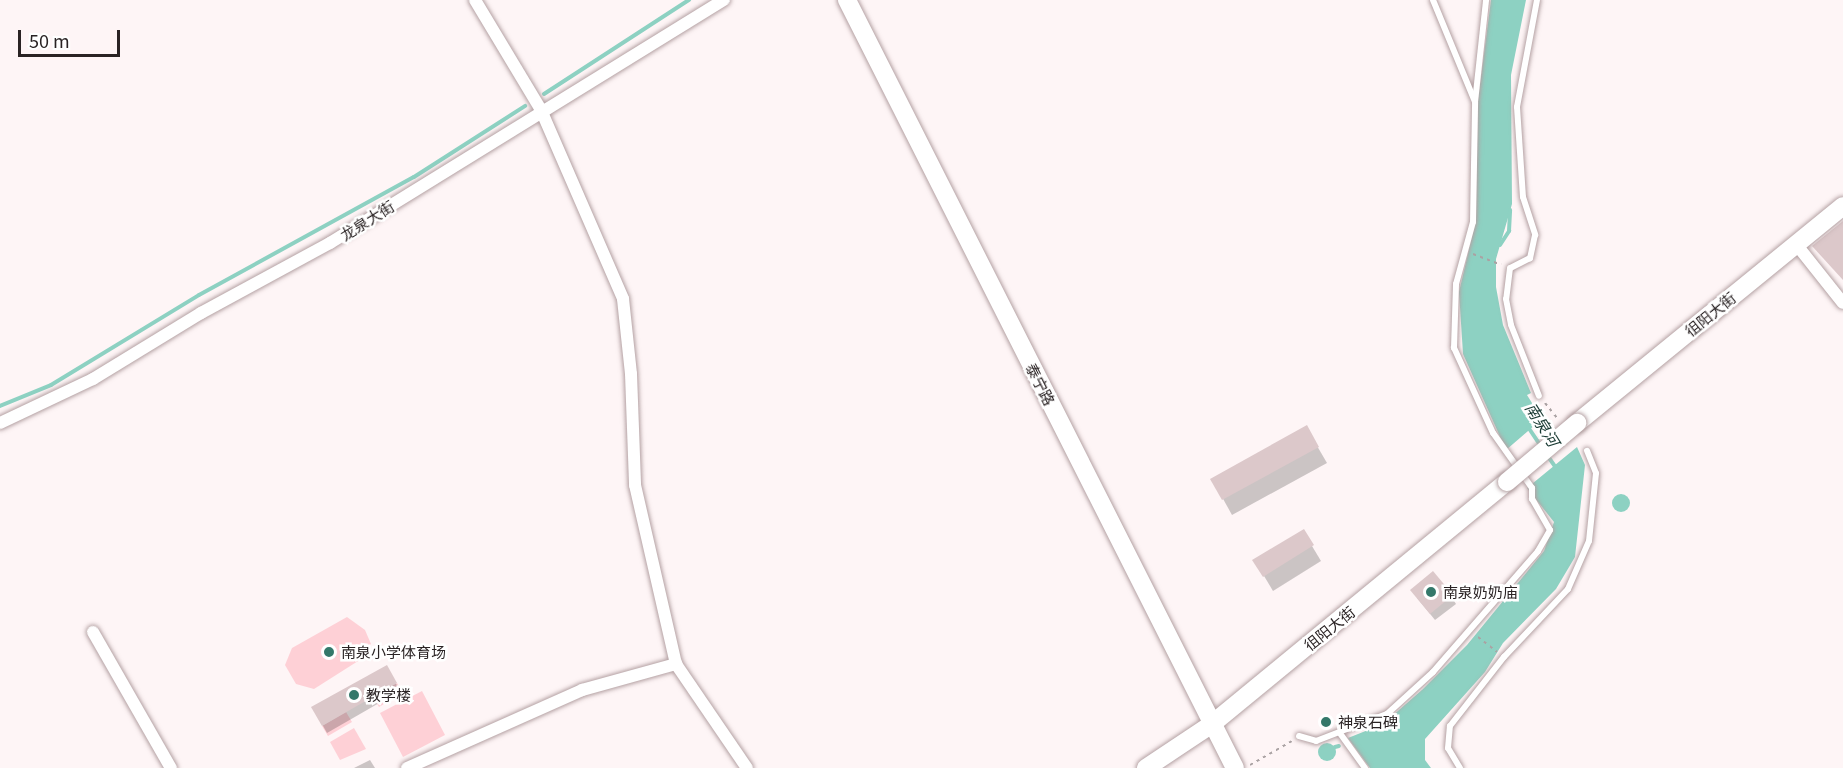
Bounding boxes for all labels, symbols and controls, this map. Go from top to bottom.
scale bar [21,18,123,56]
text: 50 m [29,27,70,53]
street label: 龙泉大街 [337,196,397,244]
street label: 徂阳大街 [1681,288,1739,340]
street label: 泰宁路 [1023,360,1059,408]
water label: 南泉河 [1522,399,1564,449]
place label: 南泉奶奶庙 [1443,583,1518,601]
marker: 南泉奶奶庙 [1424,585,1438,599]
street label: 徂阳大街 [1300,602,1358,654]
place label: 南泉小学体育场 [341,643,446,661]
marker: 南泉小学体育场 [322,645,336,659]
place label: 教学楼 [366,686,411,704]
marker: 教学楼 [347,688,361,702]
place label: 神泉石碑 [1338,713,1398,731]
marker: 神泉石碑 [1319,715,1333,729]

